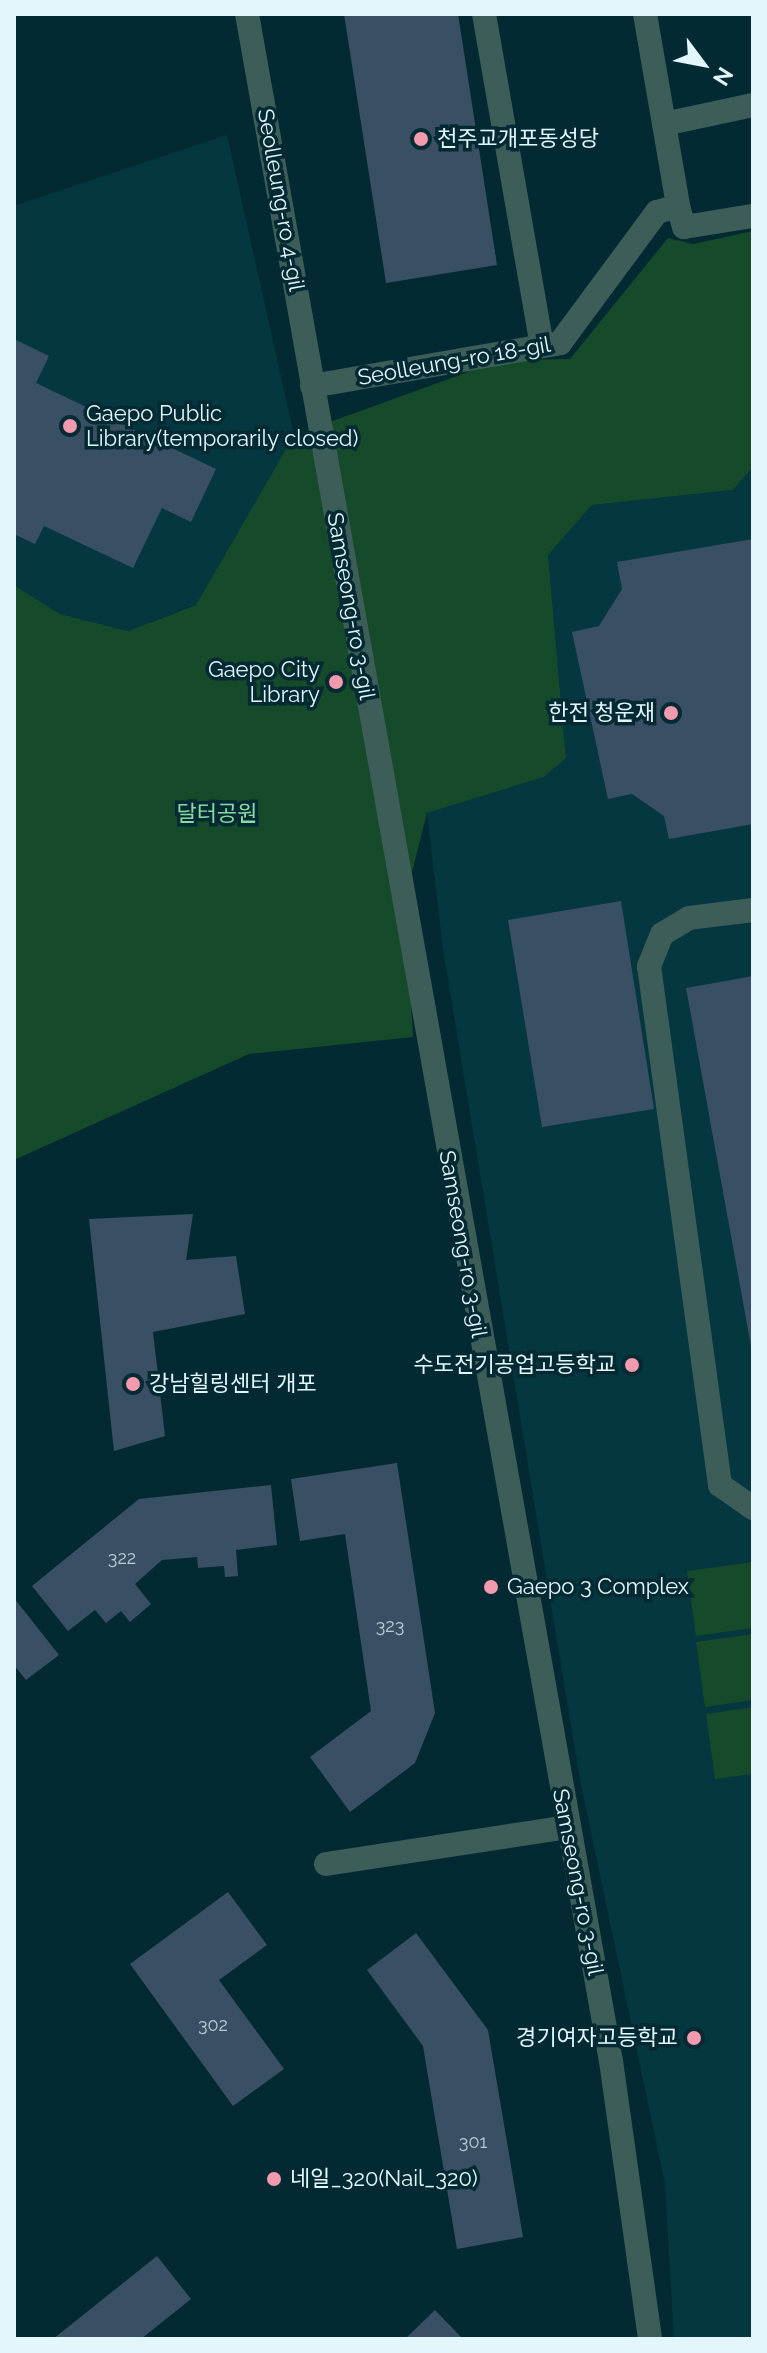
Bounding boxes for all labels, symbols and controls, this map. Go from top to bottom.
north arrow [663,24,743,104]
text: N [708,63,739,91]
street label: Seolleung-ro 4-gil [252,107,310,293]
place label: 천주교개포동성당 [437,126,599,152]
marker: 천주교개포동성당 [412,130,430,148]
street label: Seolleung-ro 18-gil [356,331,552,391]
place label: Gaepo Public Library(temporarily closed) [86,400,359,452]
marker: Gaepo Public Library(temporarily closed) [61,417,79,435]
street label: Samseong-ro 3-gil [322,510,380,702]
place label: Gaepo City Library [208,656,320,708]
marker: Gaepo City Library [327,673,345,691]
place label: 한전 청운재 [548,700,655,726]
marker: 한전 청운재 [662,704,680,722]
park label: 달터공원 [177,801,257,827]
street label: Samseong-ro 3-gil [434,1148,492,1340]
place label: 수도전기공업고등학교 [414,1352,616,1378]
marker: 수도전기공업고등학교 [623,1356,641,1374]
place label: 강남힐링센터 개포 [149,1371,317,1397]
marker: 강남힐링센터 개포 [124,1375,142,1393]
house number: 322 [108,1547,136,1569]
place label: Gaepo 3 Complex [507,1574,689,1600]
marker: Gaepo 3 Complex [482,1578,500,1596]
house number: 323 [376,1615,404,1637]
street label: Samseong-ro 3-gil [547,1787,609,1977]
house number: 302 [198,2014,228,2036]
place label: 경기여자고등학교 [516,2025,678,2051]
marker: 경기여자고등학교 [685,2029,703,2047]
house number: 301 [459,2131,487,2153]
place label: 네일_320(Nail_320) [290,2166,478,2192]
marker: 네일_320(Nail_320) [265,2170,283,2188]

